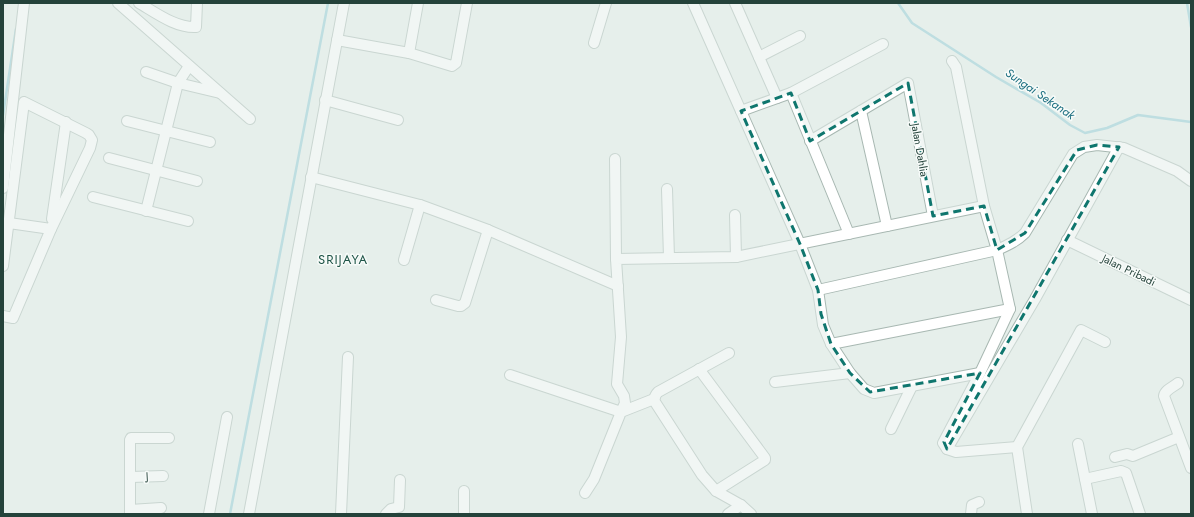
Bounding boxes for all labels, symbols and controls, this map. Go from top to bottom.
water label: Sungai Sekanak [1002,64,1079,124]
street label: Jalan Dahlia [907,120,933,178]
street label: Jalan Pribadi [1098,249,1159,290]
district label: SRIJAYA [318,250,368,269]
street label: J [143,468,149,484]

